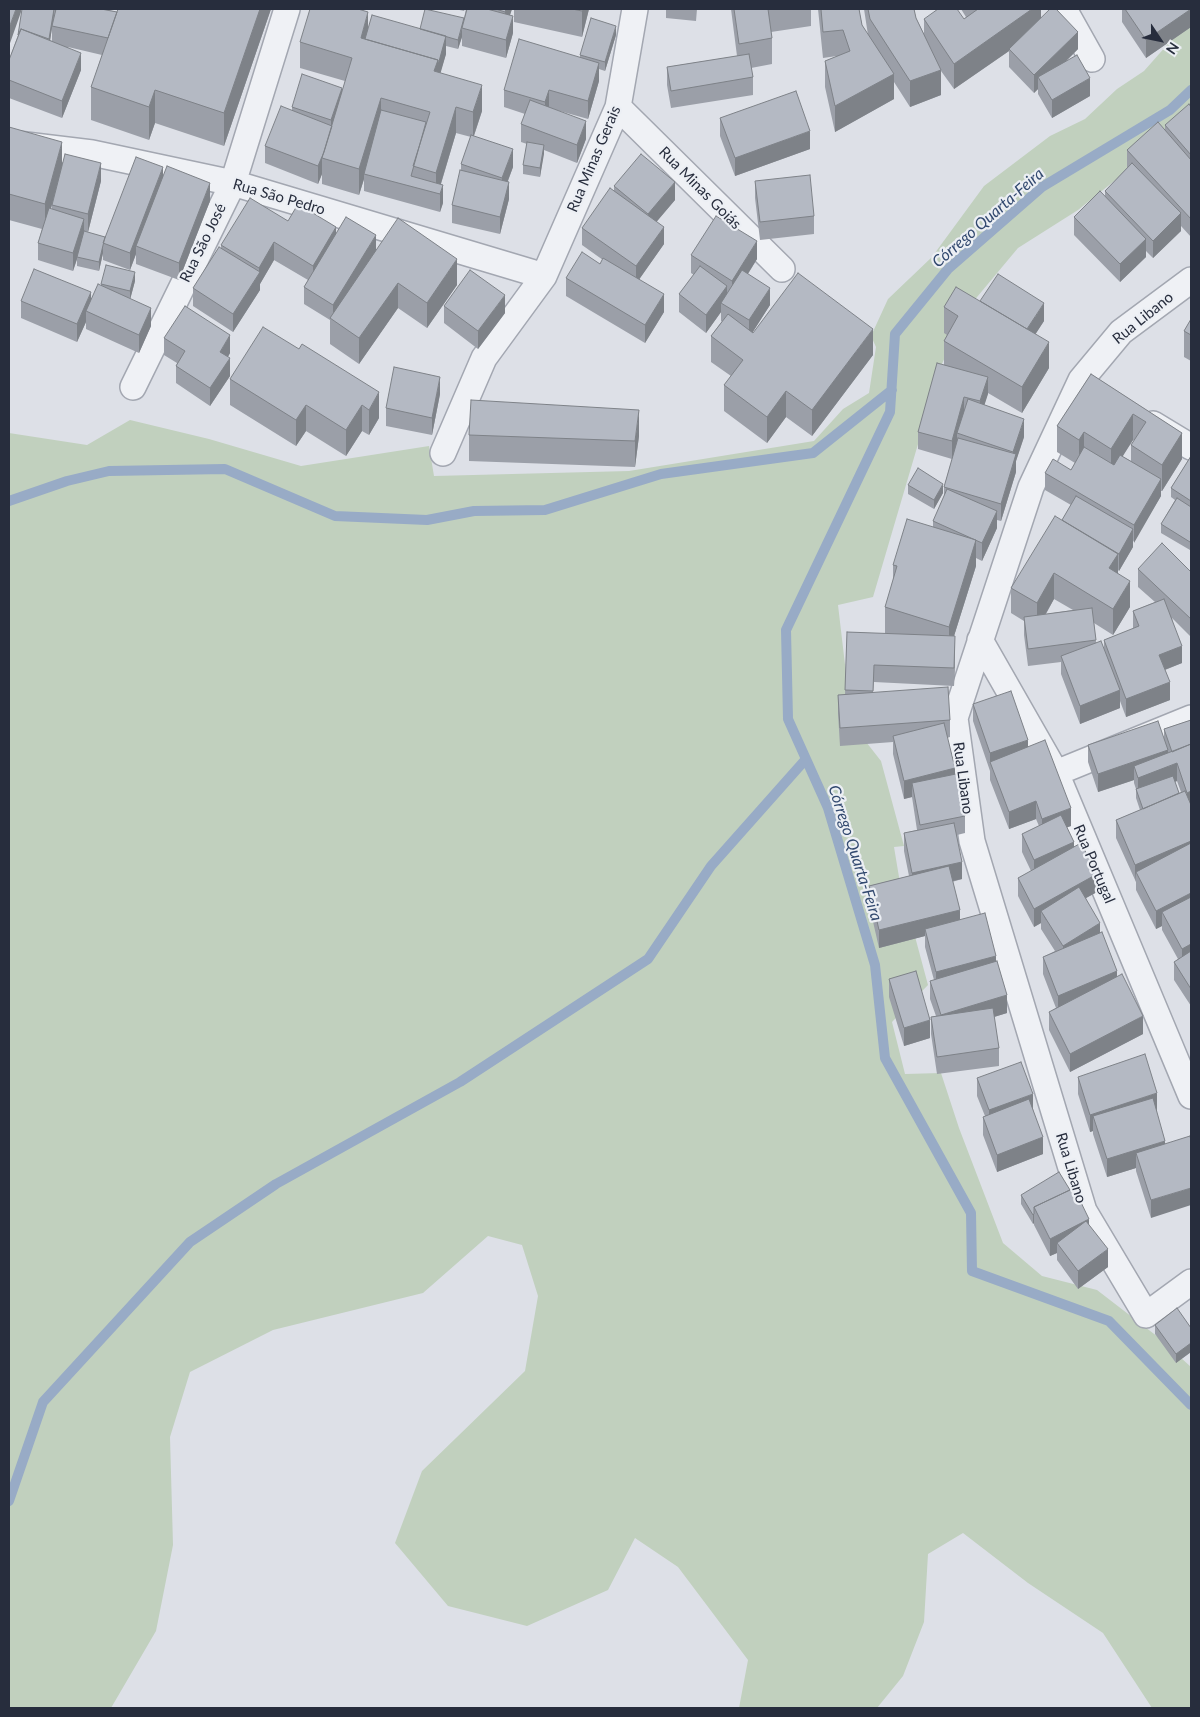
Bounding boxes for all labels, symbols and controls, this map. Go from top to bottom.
north arrow [1135,15,1185,65]
text: N [1163,39,1183,58]
street label: Rua Minas Gerais [563,103,625,215]
street label: Rua Minas Goiás [655,143,745,233]
water label: Córrego Quarta-Feira [928,164,1048,272]
street label: Rua São Pedro [231,175,327,219]
street label: Rua São José [176,201,230,285]
street label: Rua Libano [1109,288,1177,348]
street label: Rua Libano [949,741,977,815]
water label: Córrego Quarta-Feira [824,783,886,923]
street label: Rua Portugal [1069,822,1119,906]
street label: Rua Libano [1052,1131,1090,1205]

